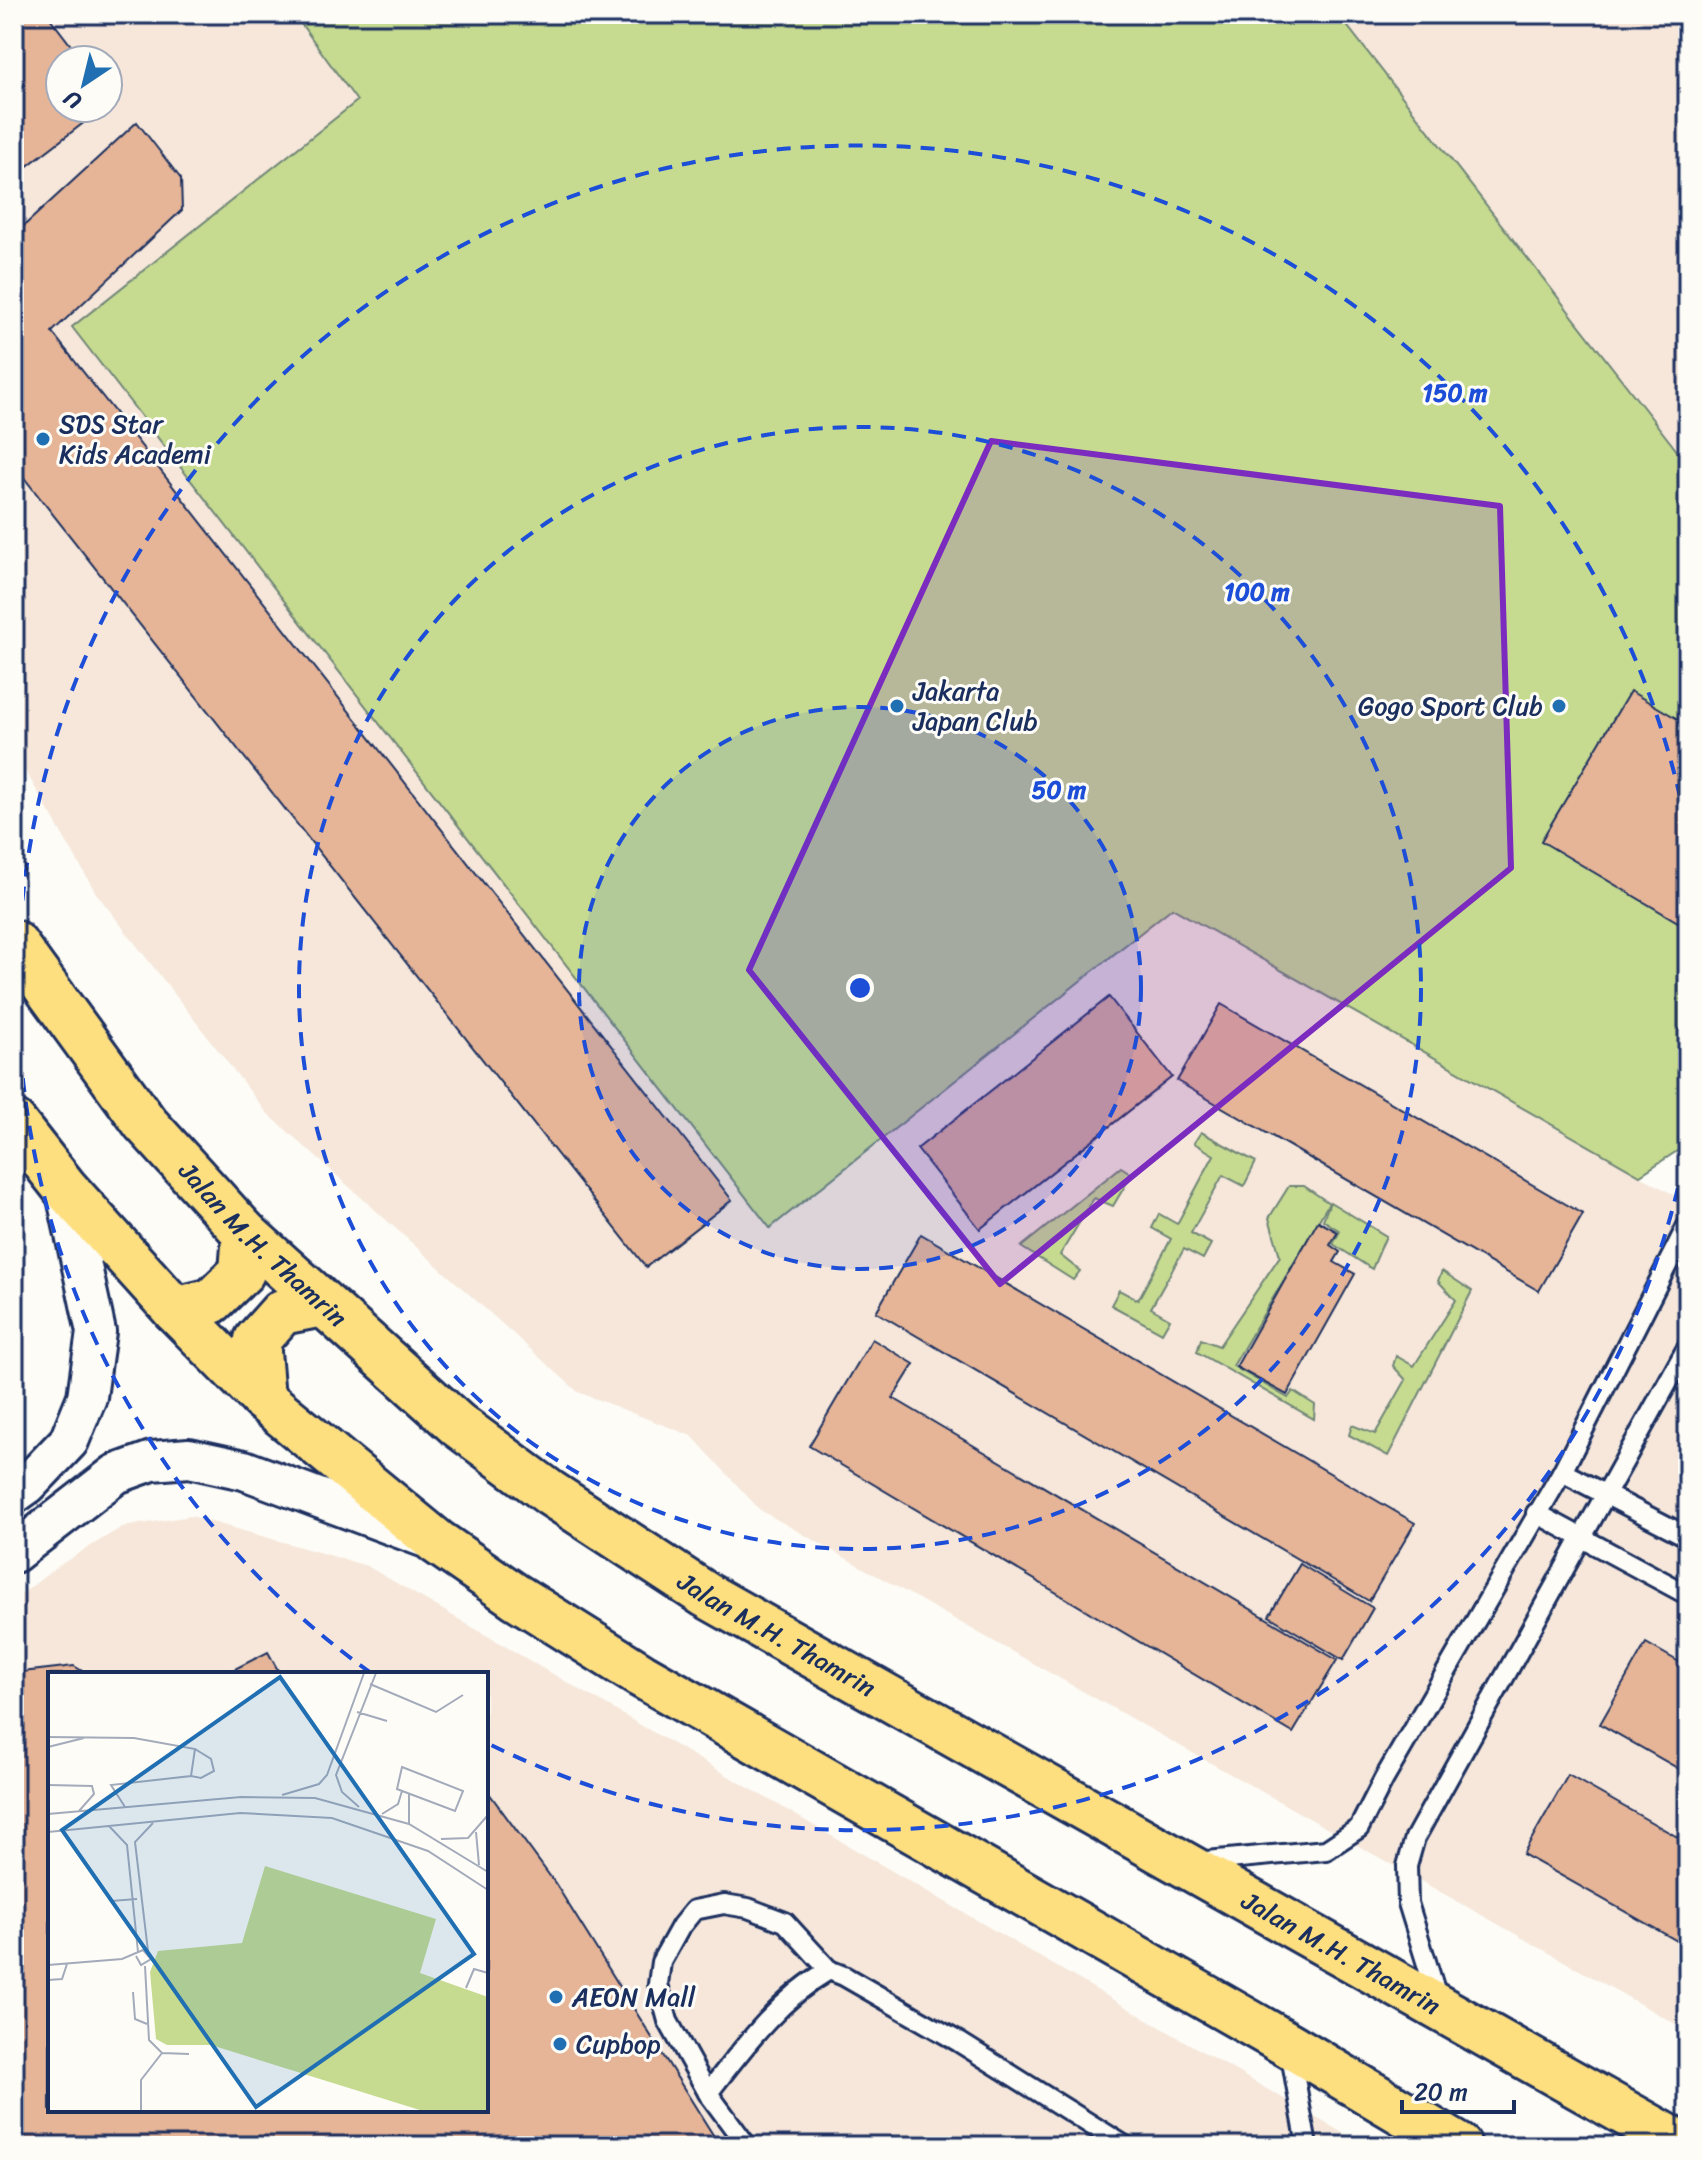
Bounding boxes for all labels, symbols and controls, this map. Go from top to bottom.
north arrow [44,44,124,124]
text: U [54,79,90,120]
text: 150 m [1423,372,1488,414]
place label: SDS Star Kids Academi [59,401,212,477]
marker: SDS Star Kids Academi [34,430,52,448]
text: 100 m [1224,571,1290,613]
place label: Jakarta Japan Club [912,668,1038,744]
place label: Gogo Sport Club [1358,683,1543,729]
marker: Jakarta Japan Club [888,697,906,715]
marker: Gogo Sport Club [1550,697,1568,715]
text: 50 m [1032,769,1087,811]
centre of rings [846,974,874,1002]
street label: Jalan M.H. Thamrin [166,1150,358,1338]
street label: Jalan M.H. Thamrin [667,1559,885,1710]
inset map [48,1672,488,2112]
street label: Jalan M.H. Thamrin [1232,1878,1450,2028]
place label: AEON Mall [571,1974,696,2020]
marker: AEON Mall [547,1988,565,2006]
place label: Cupbop [576,2021,661,2067]
marker: Cupbop [551,2035,569,2053]
scale bar [1402,2064,1514,2114]
text: 20 m [1414,2071,1468,2113]

